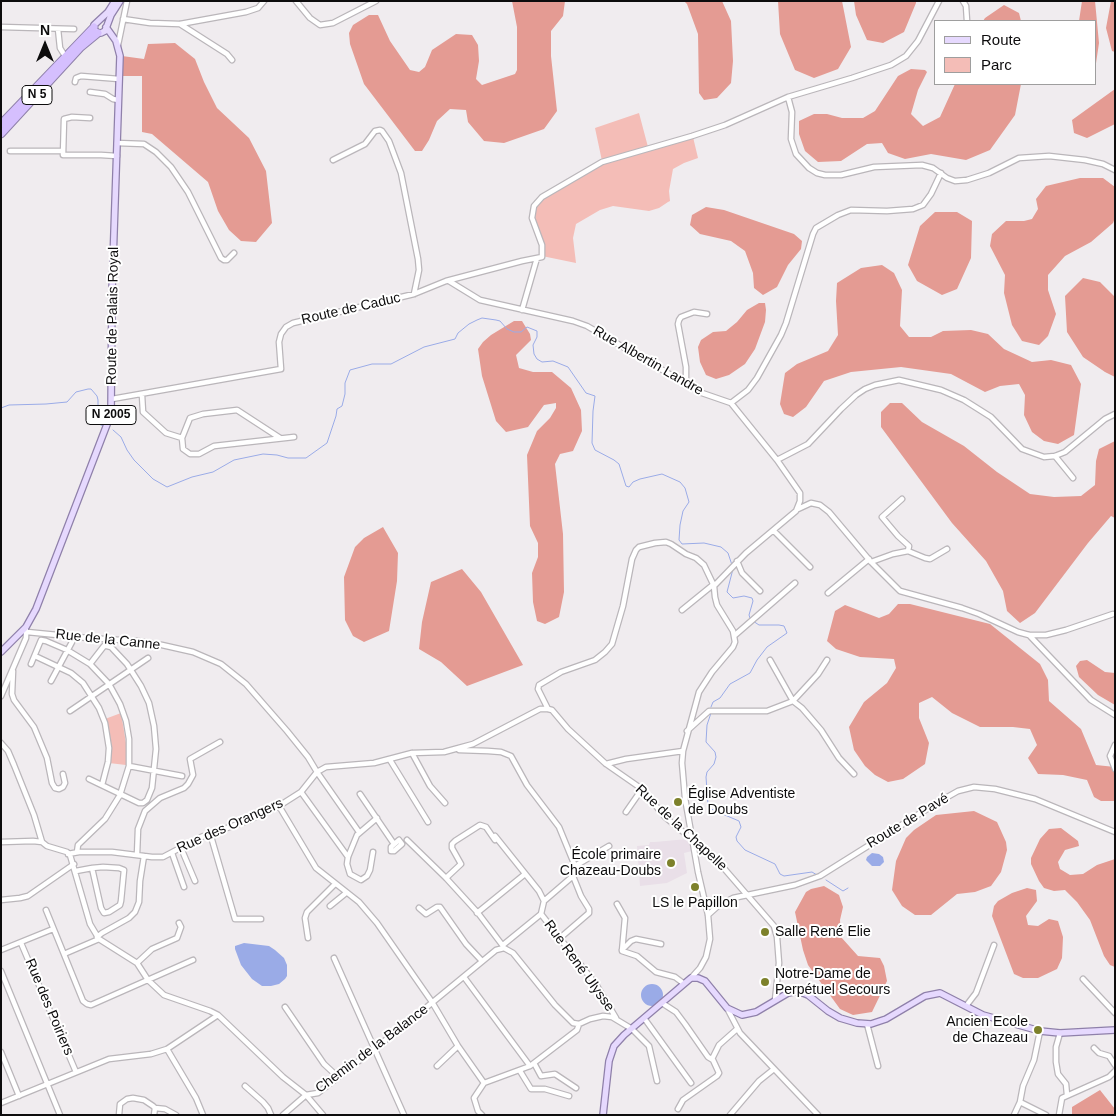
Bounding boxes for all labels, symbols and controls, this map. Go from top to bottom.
north arrow [20,20,70,70]
legend [934,20,1096,85]
text: N [40,22,50,38]
text: Route [981,31,1021,48]
text: Parc [981,56,1012,73]
road number: N 5 [22,86,52,104]
street label: Route de Palais Royal [103,247,123,385]
street label: Route de Caduc [300,289,402,329]
street label: Rue Albertin Landre [590,323,706,399]
road number: N 2005 [86,406,136,424]
street label: Rue de la Canne [55,626,161,654]
street label: Rue de la Chapelle [632,781,730,875]
place label: Église Adventiste de Doubs [688,786,795,819]
street label: Route de Pavé [864,790,952,852]
street label: Rue des Orangers [174,795,286,857]
marker: Église Adventiste de Doubs [672,796,684,808]
place label: École primaire Chazeau-Doubs [560,847,661,880]
marker: École primaire Chazeau-Doubs [665,857,677,869]
marker: LS le Papillon [689,881,701,893]
place label: LS le Papillon [652,895,738,911]
street label: Rue René Ulysse [540,917,618,1015]
place label: Salle René Elie [775,924,871,940]
marker: Salle René Elie [759,926,771,938]
street label: Rue des Poiriers [21,956,77,1058]
place label: Notre-Dame de Perpétuel Secours [775,966,890,999]
marker: Notre-Dame de Perpétuel Secours [759,976,771,988]
street label: Chemin de la Balance [312,1001,432,1097]
place label: Ancien Ecole de Chazeau [946,1014,1028,1046]
marker: Ancien Ecole de Chazeau [1032,1024,1044,1036]

